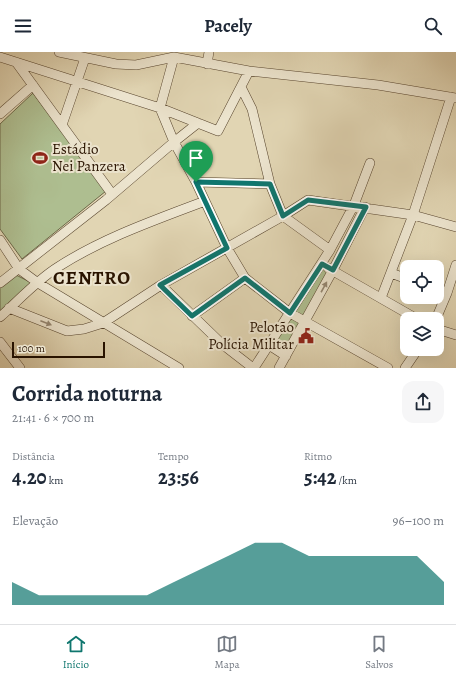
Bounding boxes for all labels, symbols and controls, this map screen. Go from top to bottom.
text: Pacely [204,14,252,38]
icon: menu [12,15,34,37]
icon: search [422,15,444,37]
place label: Estádio Nei Panzera [52,139,126,176]
pin [179,141,213,182]
icon: arrive [185,147,207,169]
sports icon: Estádio Nei Panzera [31,149,49,167]
map controls [400,260,444,356]
button: locate [400,260,444,304]
district label: CENTRO [53,265,131,291]
one-way arrow [320,281,327,293]
button: layers [400,312,444,356]
place label: Pelotão Polícia Militar [208,317,294,354]
one-way arrow [40,320,52,326]
public building icon: Pelotão Polícia Militar [297,327,315,345]
scale bar [12,340,105,359]
text: 100 m [18,341,45,356]
text: Corrida noturna [12,379,162,409]
button: share [402,381,444,423]
text: 21:41 · 6 × 700 m [12,409,94,426]
text: Distância [12,449,55,464]
text: Tempo [158,449,189,464]
text: Ritmo [304,449,332,464]
text: 4.20 [12,464,47,491]
text: 23:56 [158,464,199,491]
text: 5:42 [304,464,336,491]
text: km [47,473,63,488]
text: /km [336,473,357,488]
text: Elevação [12,512,58,529]
text: 96–100 m [392,512,444,529]
tab: Início [63,633,89,672]
tab: Mapa [214,633,240,672]
tab: Salvos [365,633,393,672]

